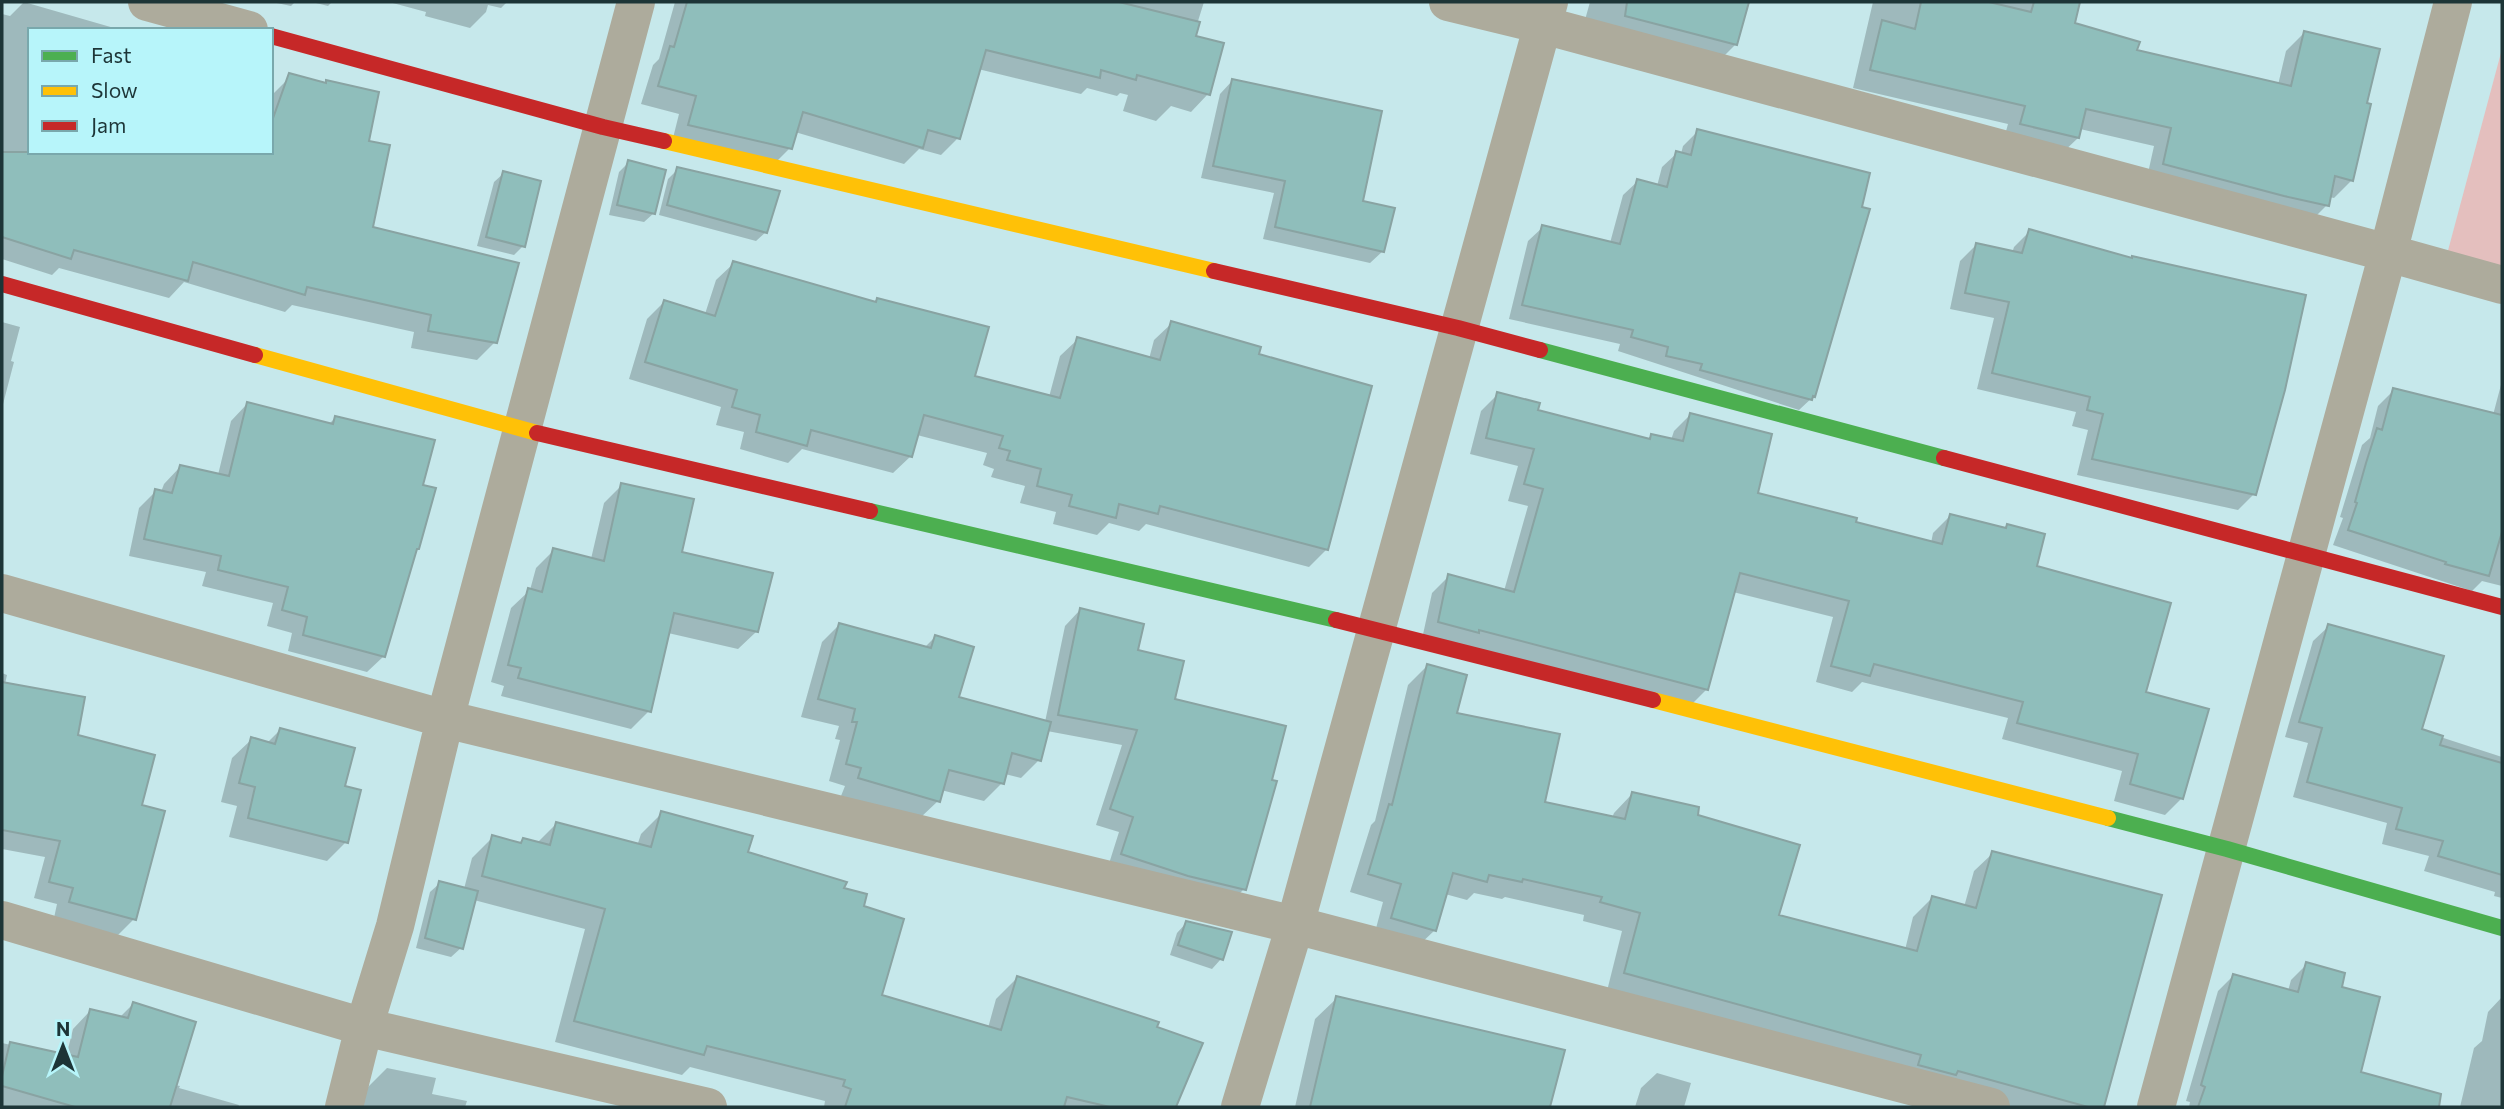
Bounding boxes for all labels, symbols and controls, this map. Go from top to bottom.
legend [28,28,273,154]
text: Fast [91,42,132,67]
text: Slow [91,77,138,102]
text: Jam [91,112,126,137]
north arrow [28,1011,98,1081]
text: N [56,1017,70,1040]

